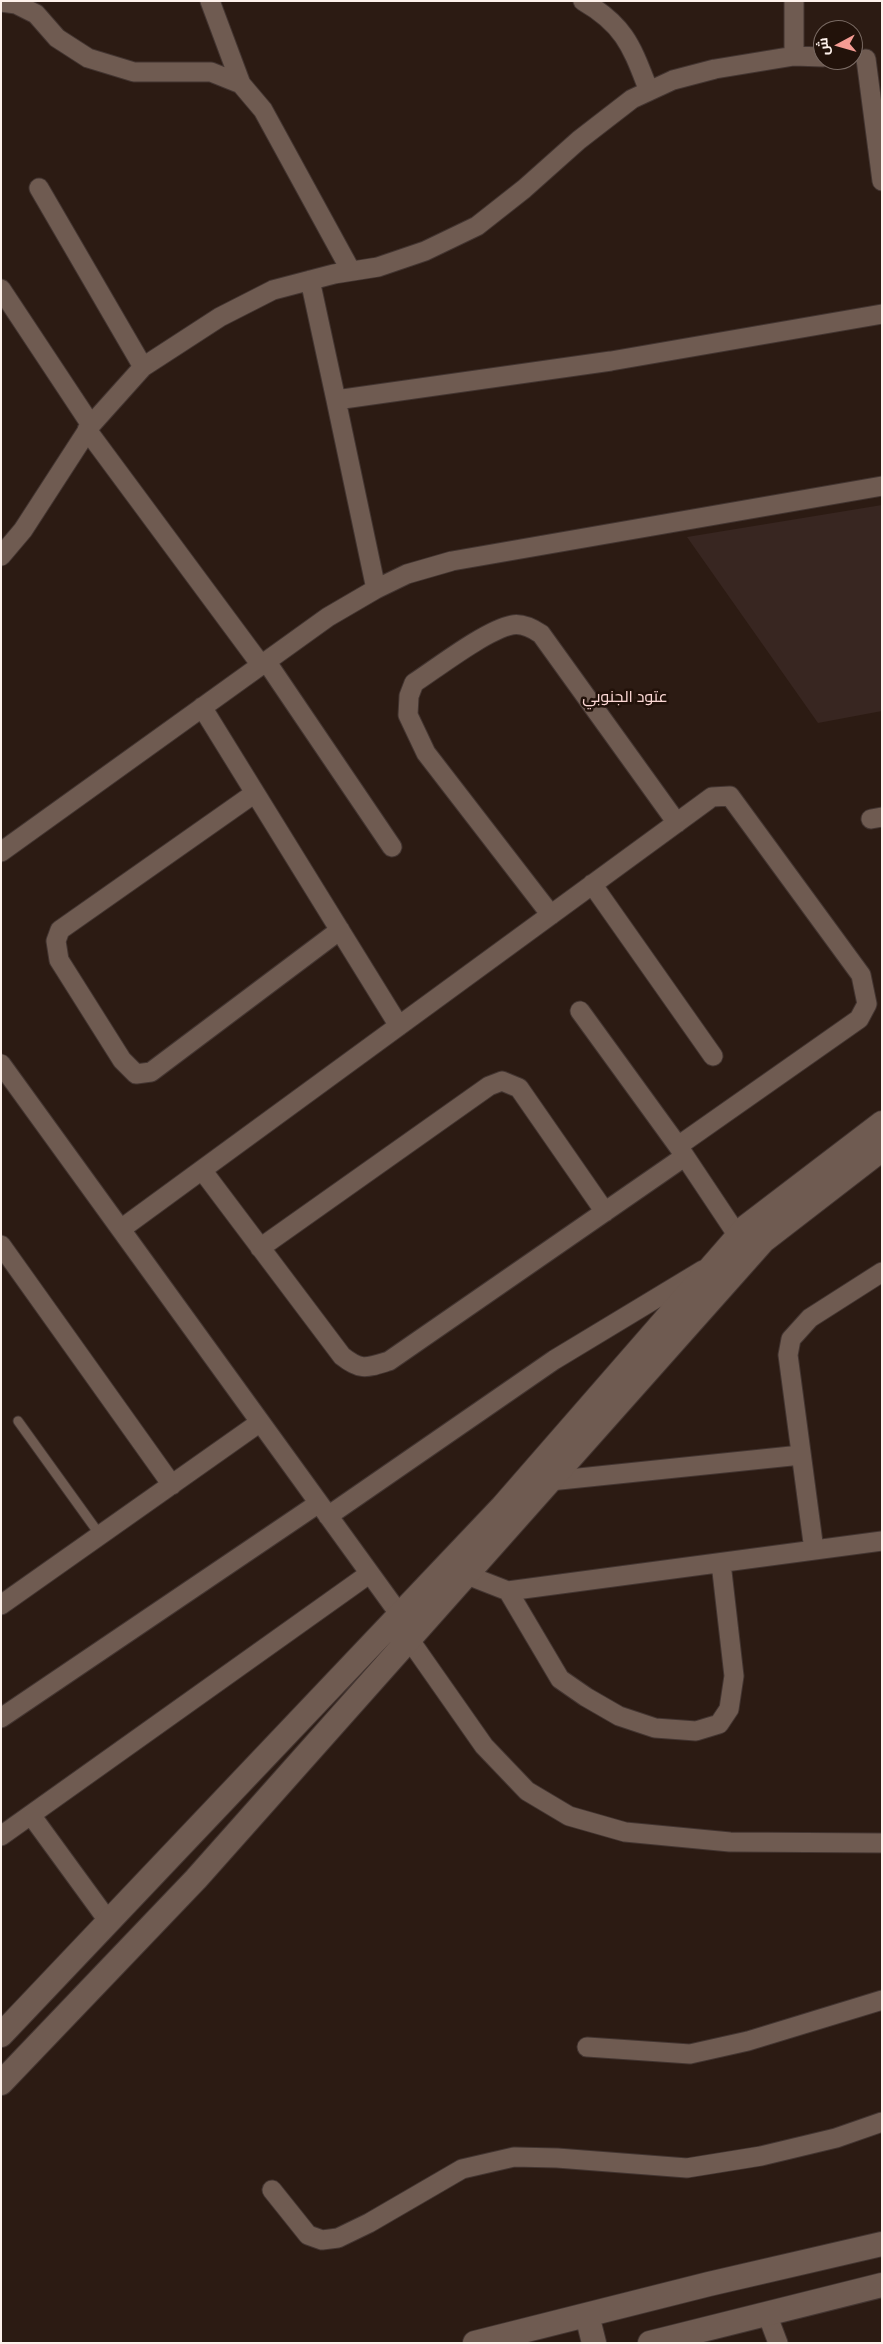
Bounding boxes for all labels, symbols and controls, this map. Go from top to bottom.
north arrow [813,20,863,70]
text: ش [814,37,833,56]
district label: عتود الجنوبي [582,687,668,707]

